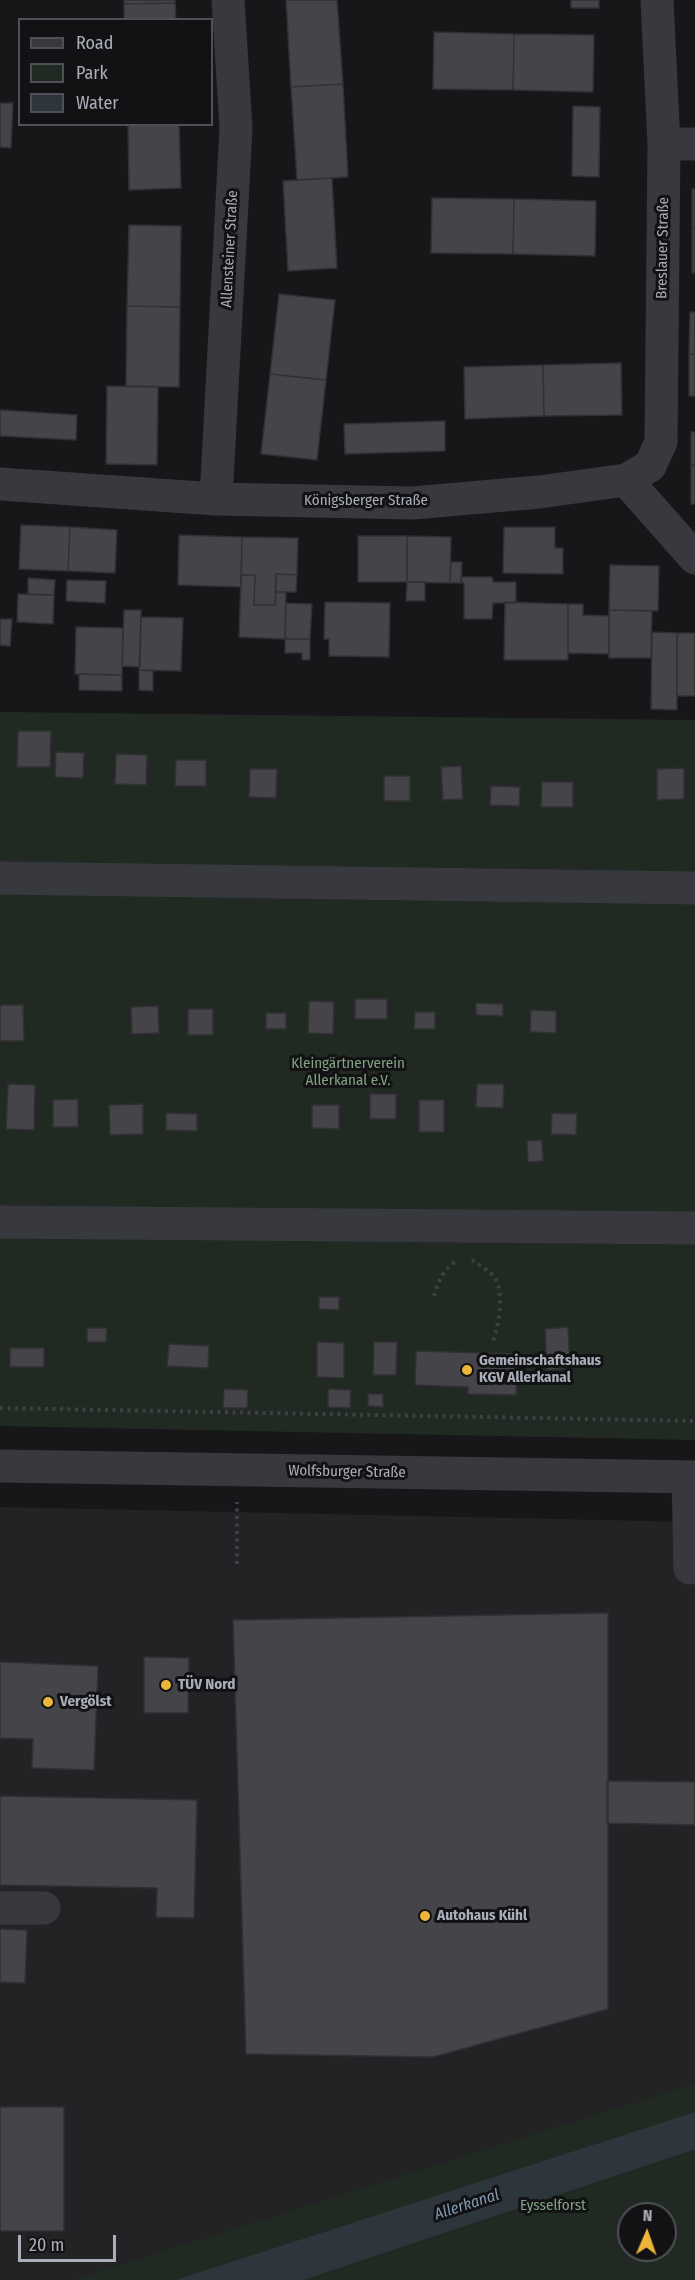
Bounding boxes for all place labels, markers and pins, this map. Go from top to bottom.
place label: Gemeinschaftshaus KGV Allerkanal [479,1352,601,1387]
marker: Gemeinschaftshaus KGV Allerkanal [460,1363,474,1377]
place label: TÜV Nord [178,1676,235,1694]
marker: TÜV Nord [159,1678,173,1692]
place label: Vergölst [60,1693,112,1711]
marker: Vergölst [41,1695,55,1709]
place label: Autohaus Kühl [437,1907,527,1925]
marker: Autohaus Kühl [418,1909,432,1923]

